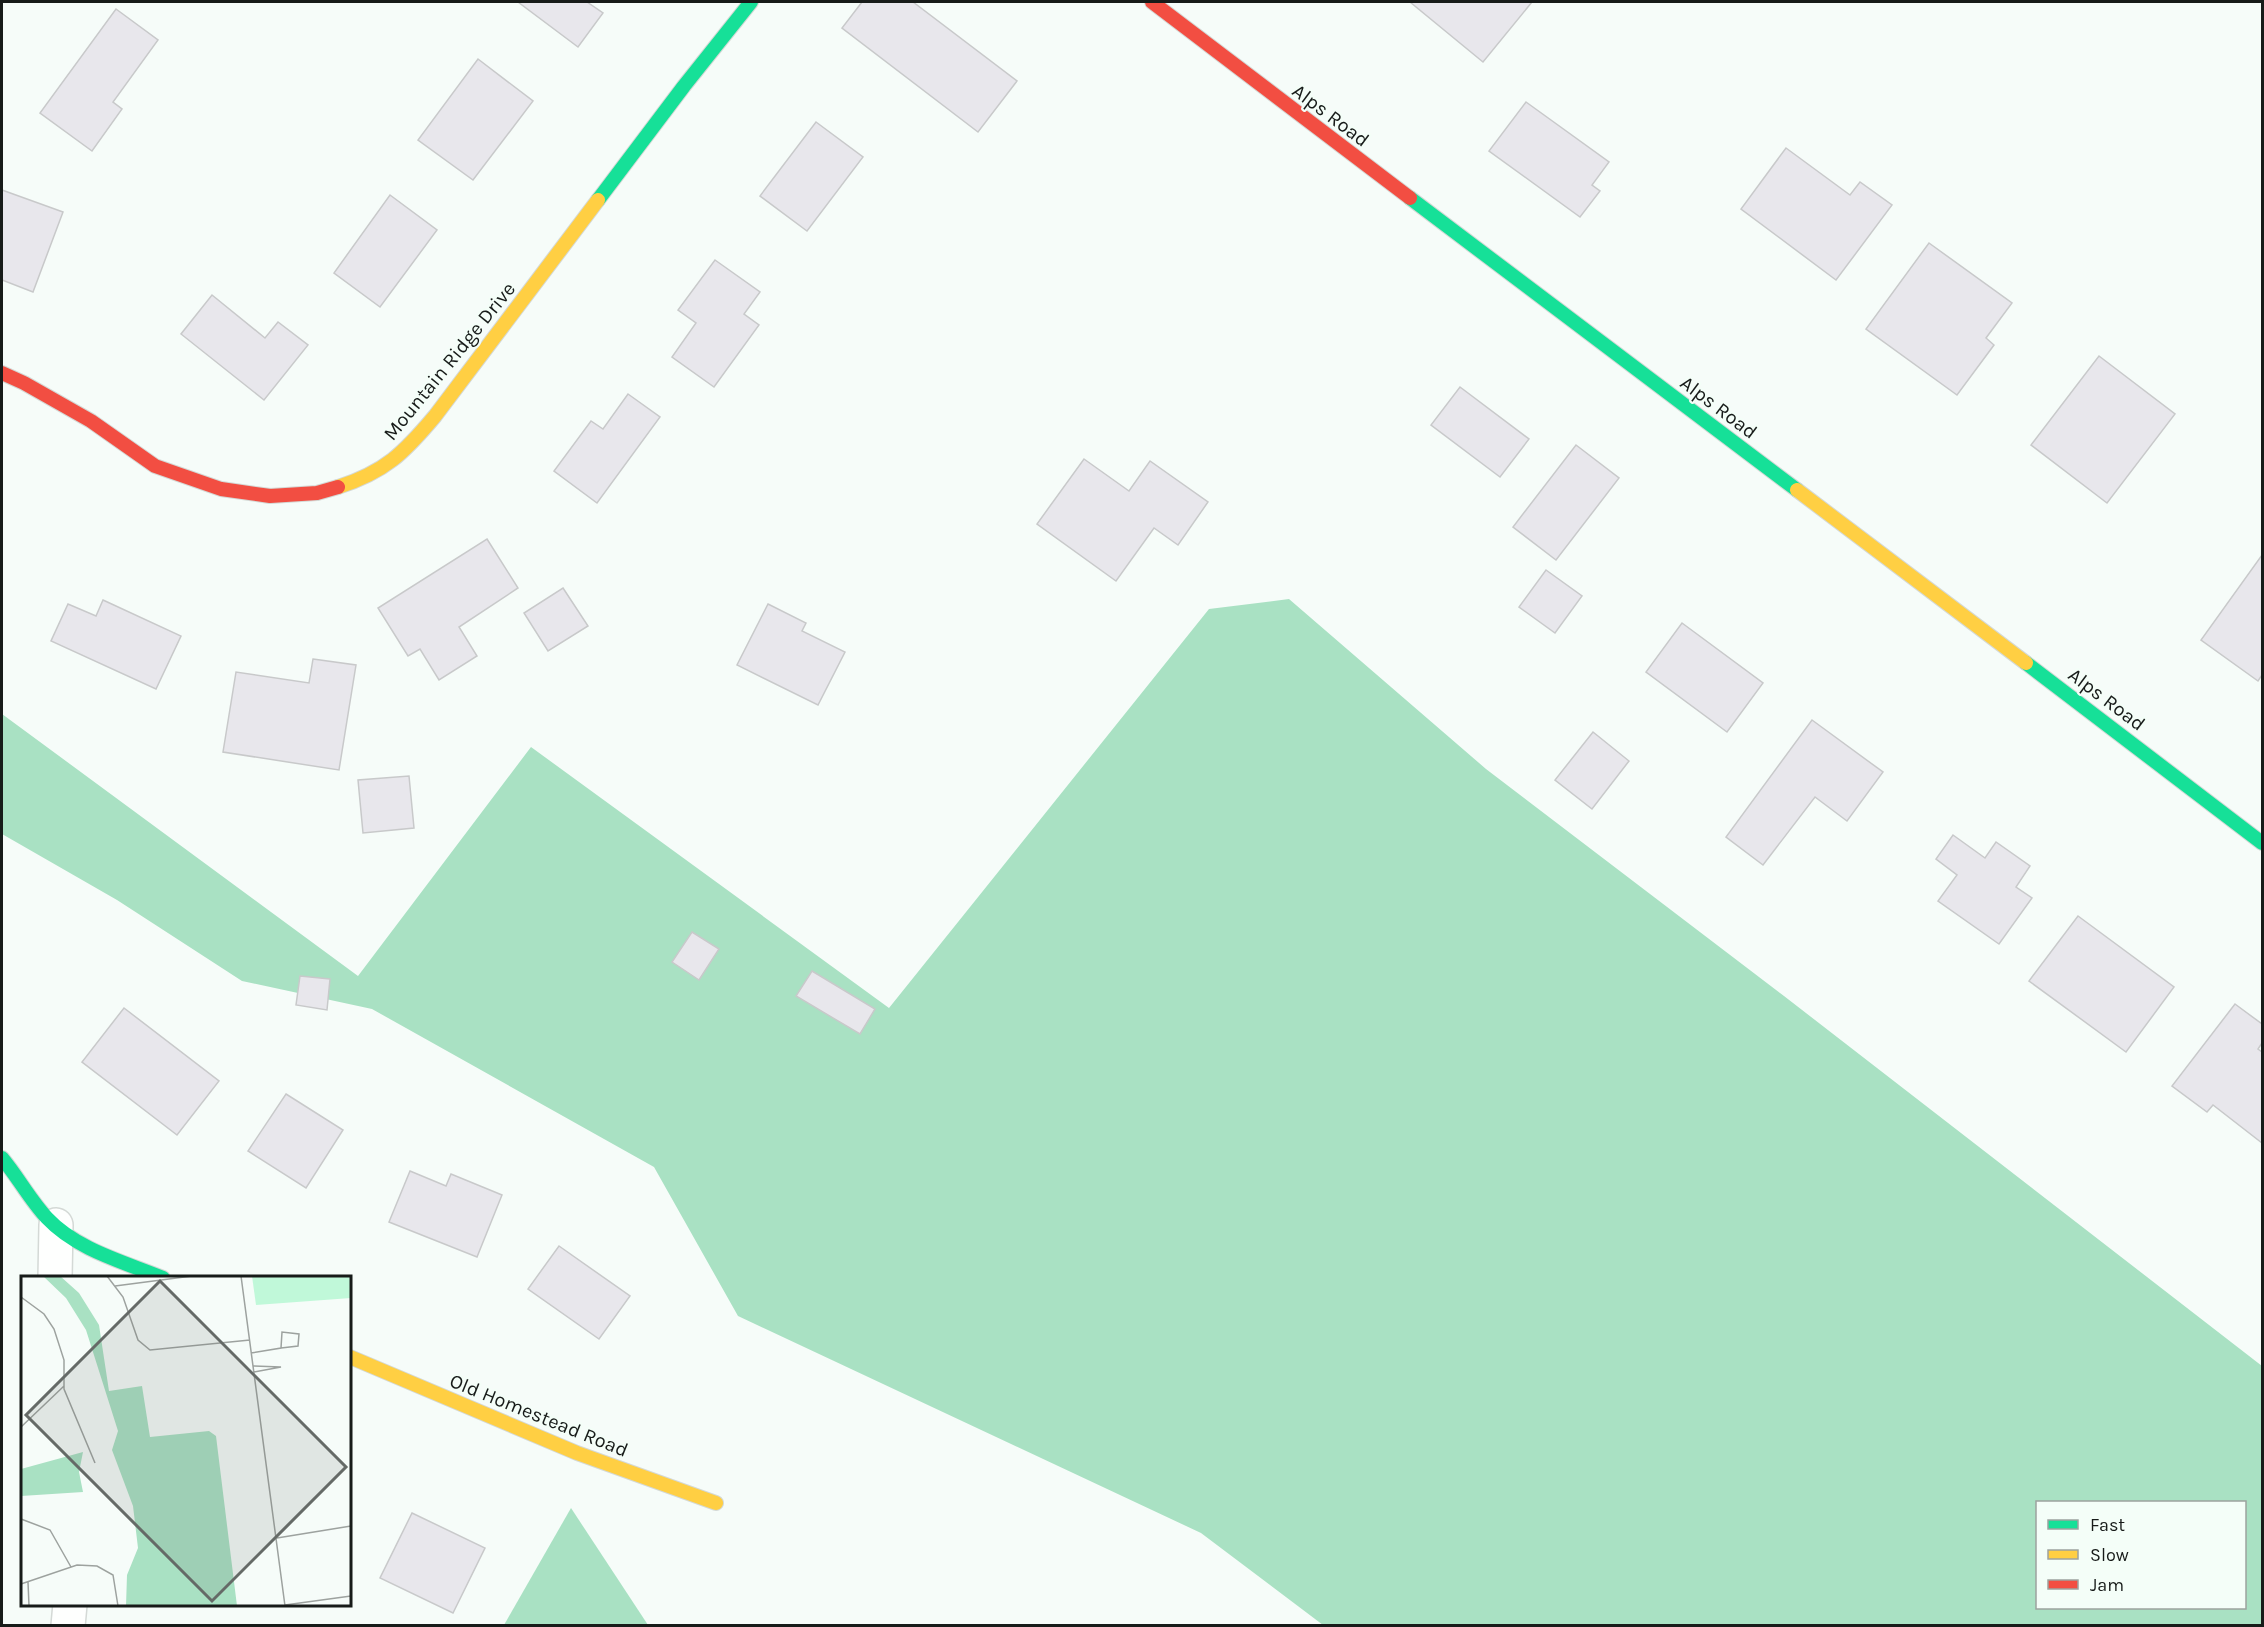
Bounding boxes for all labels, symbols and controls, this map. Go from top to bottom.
street label: Alps Road [1288,79,1374,152]
street label: Mountain Ridge Drive [379,278,520,445]
street label: Alps Road [1676,371,1762,444]
street label: Alps Road [2064,663,2150,736]
inset map [21,1276,351,1606]
street label: Old Homestead Road [446,1369,631,1462]
legend [2036,1501,2246,1609]
text: Fast [2090,1514,2125,1536]
text: Slow [2090,1544,2129,1566]
text: Jam [2090,1574,2124,1596]

